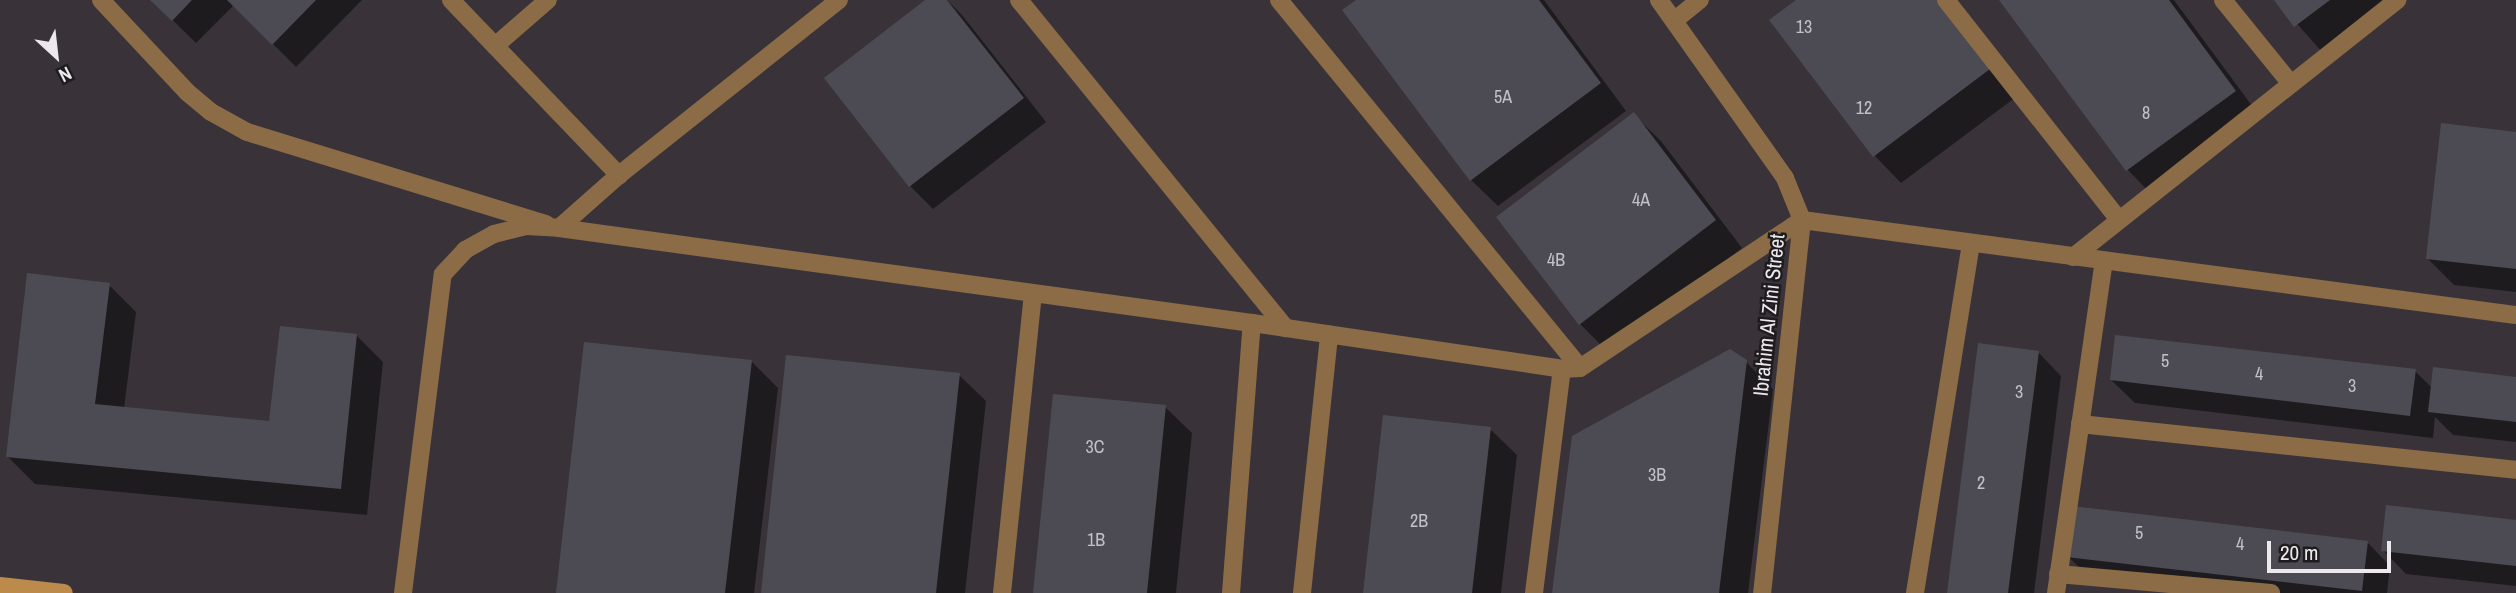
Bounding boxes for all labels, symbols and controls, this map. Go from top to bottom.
house number: 13 [1796,16,1812,38]
north arrow [21,21,91,91]
text: N [55,61,76,89]
house number: 5A [1494,86,1512,108]
house number: 12 [1856,97,1872,119]
house number: 8 [2142,102,2150,124]
house number: 4A [1632,189,1650,211]
street label: Ibrahim Al Zini Street [1748,232,1790,398]
house number: 4B [1547,249,1565,271]
house number: 5 [2161,350,2169,372]
house number: 4 [2255,363,2263,385]
house number: 3 [2348,375,2356,397]
house number: 3 [2015,381,2023,403]
house number: 3C [1086,436,1104,458]
house number: 3B [1648,464,1666,486]
house number: 2 [1977,472,1985,494]
house number: 2B [1410,510,1428,532]
house number: 5 [2135,522,2143,544]
scale bar [2271,526,2395,570]
house number: 1B [1087,529,1105,551]
house number: 4 [2236,533,2244,555]
text: 20 m [2280,538,2318,567]

